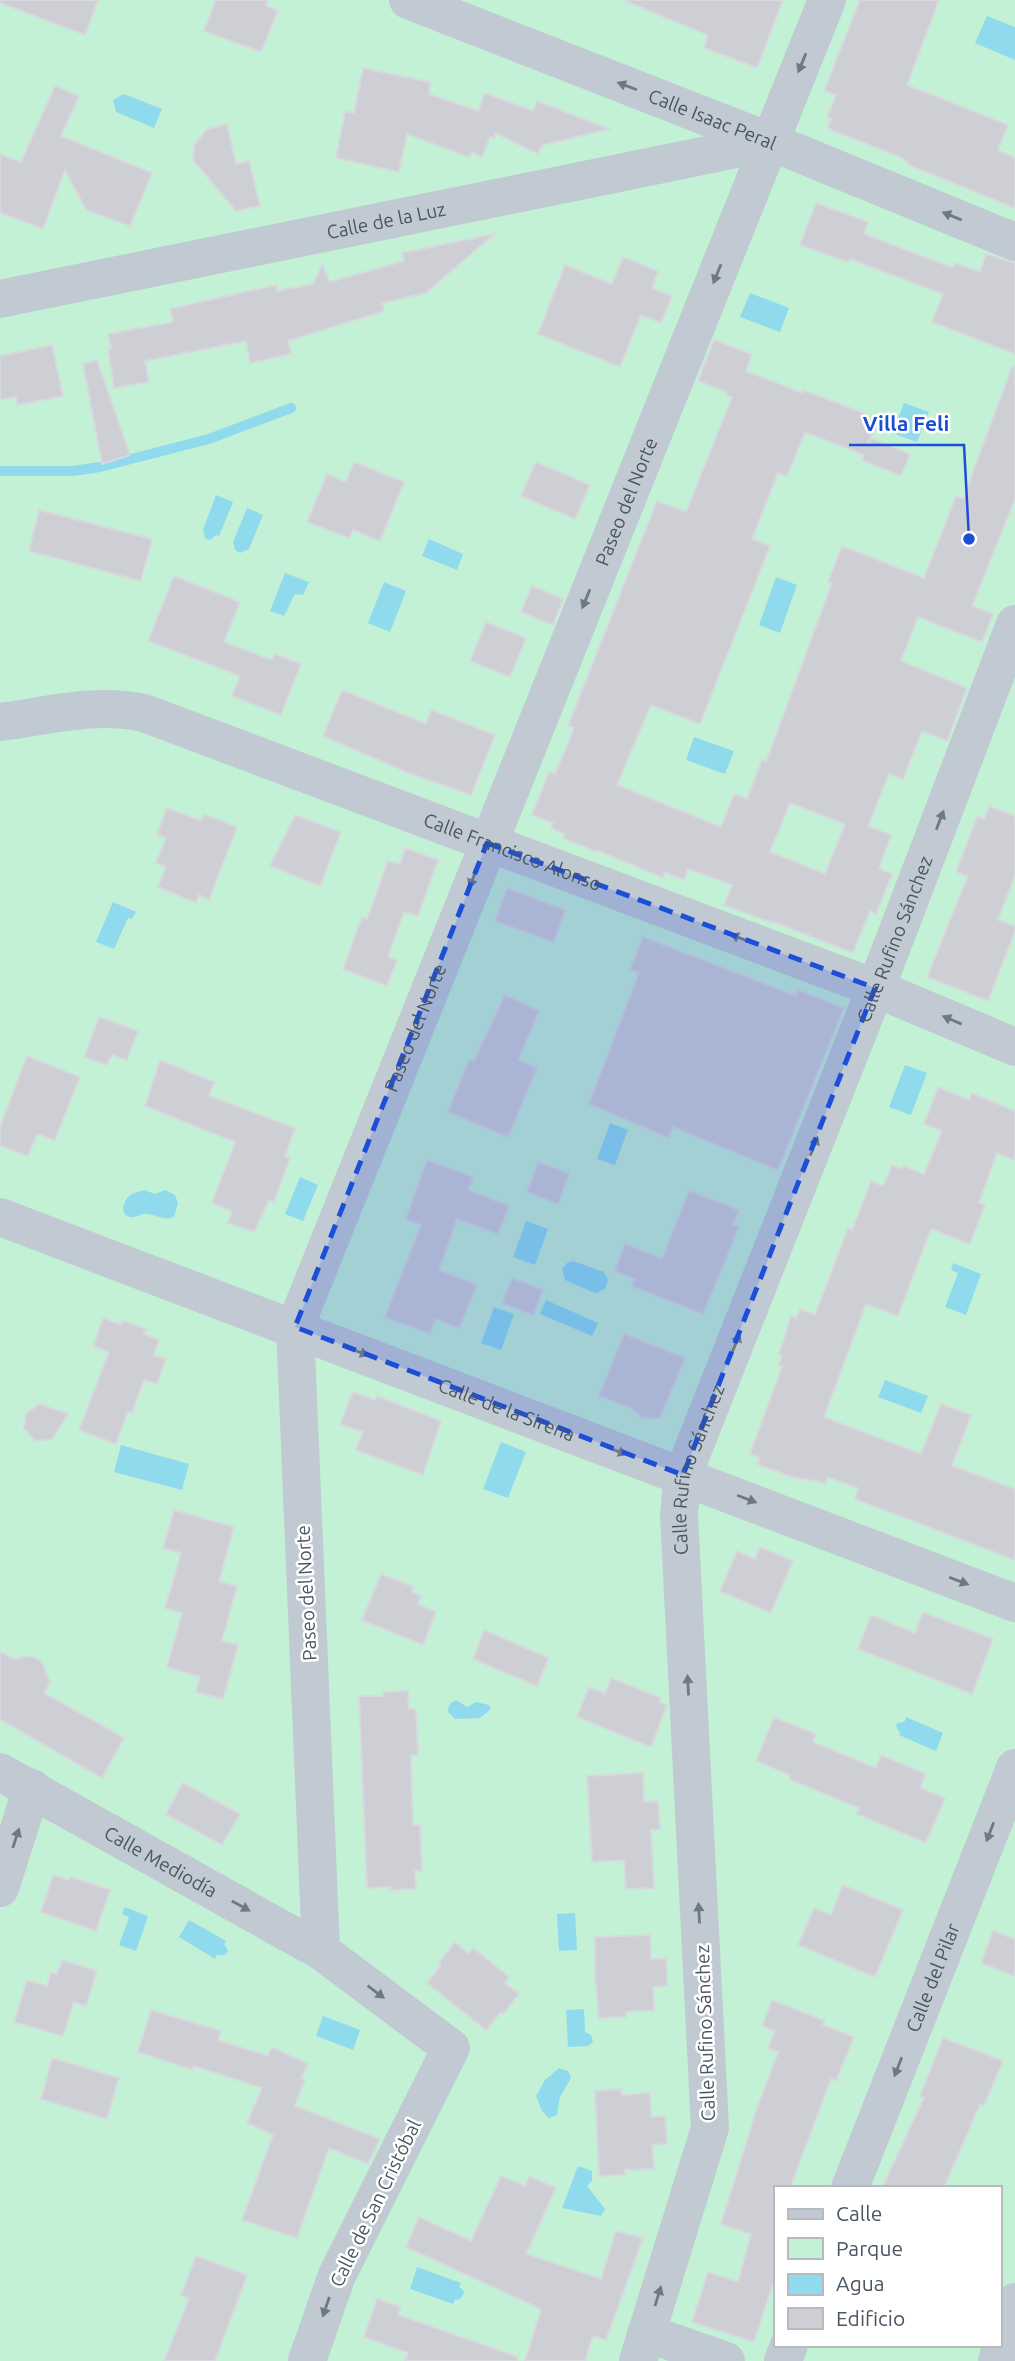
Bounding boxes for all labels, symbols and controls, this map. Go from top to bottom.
one-way arrow [797,53,808,74]
one-way arrow [616,80,637,91]
street label: Calle Isaac Peral [645,84,780,154]
street label: Calle de la Luz [325,198,448,243]
one-way arrow [941,211,962,222]
one-way arrow [712,264,723,285]
callout: Villa Feli [849,403,964,445]
text: Villa Feli [863,411,949,435]
street label: Paseo del Norte [590,434,661,569]
one-way arrow [580,589,592,609]
street label: Calle Francisco Alonso [421,808,605,895]
one-way arrow [935,809,946,830]
street label: Calle Rufino Sánchez [852,852,937,1025]
one-way arrow [468,868,479,889]
one-way arrow [729,932,750,943]
street label: Paseo del Norte [379,960,451,1095]
one-way arrow [941,1015,962,1026]
one-way arrow [808,1135,819,1156]
one-way arrow [730,1333,741,1354]
one-way arrow [348,1346,369,1357]
street label: Calle de la Sirena [435,1374,578,1446]
street label: Calle Rufino Sánchez [668,1381,729,1556]
one-way arrow [606,1445,627,1456]
one-way arrow [736,1494,757,1505]
street label: Paseo del Norte [291,1525,321,1661]
one-way arrow [949,1576,970,1587]
one-way arrow [682,1674,693,1696]
street label: Calle Mediodía [100,1821,221,1902]
one-way arrow [985,1822,996,1843]
one-way arrow [11,1828,22,1849]
one-way arrow [231,1900,251,1912]
one-way arrow [694,1901,705,1923]
street label: Calle del Pilar [901,1920,964,2035]
street label: Calle Rufino Sánchez [691,1944,719,2122]
one-way arrow [367,1984,385,1998]
one-way arrow [893,2056,904,2077]
street label: Calle de San Cristóbal [325,2116,425,2290]
legend [774,2186,1001,2347]
text: Calle [836,2201,882,2225]
text: Parque [836,2236,903,2260]
text: Agua [836,2271,885,2295]
one-way arrow [653,2285,664,2306]
one-way arrow [320,2297,331,2318]
text: Edificio [836,2306,905,2330]

